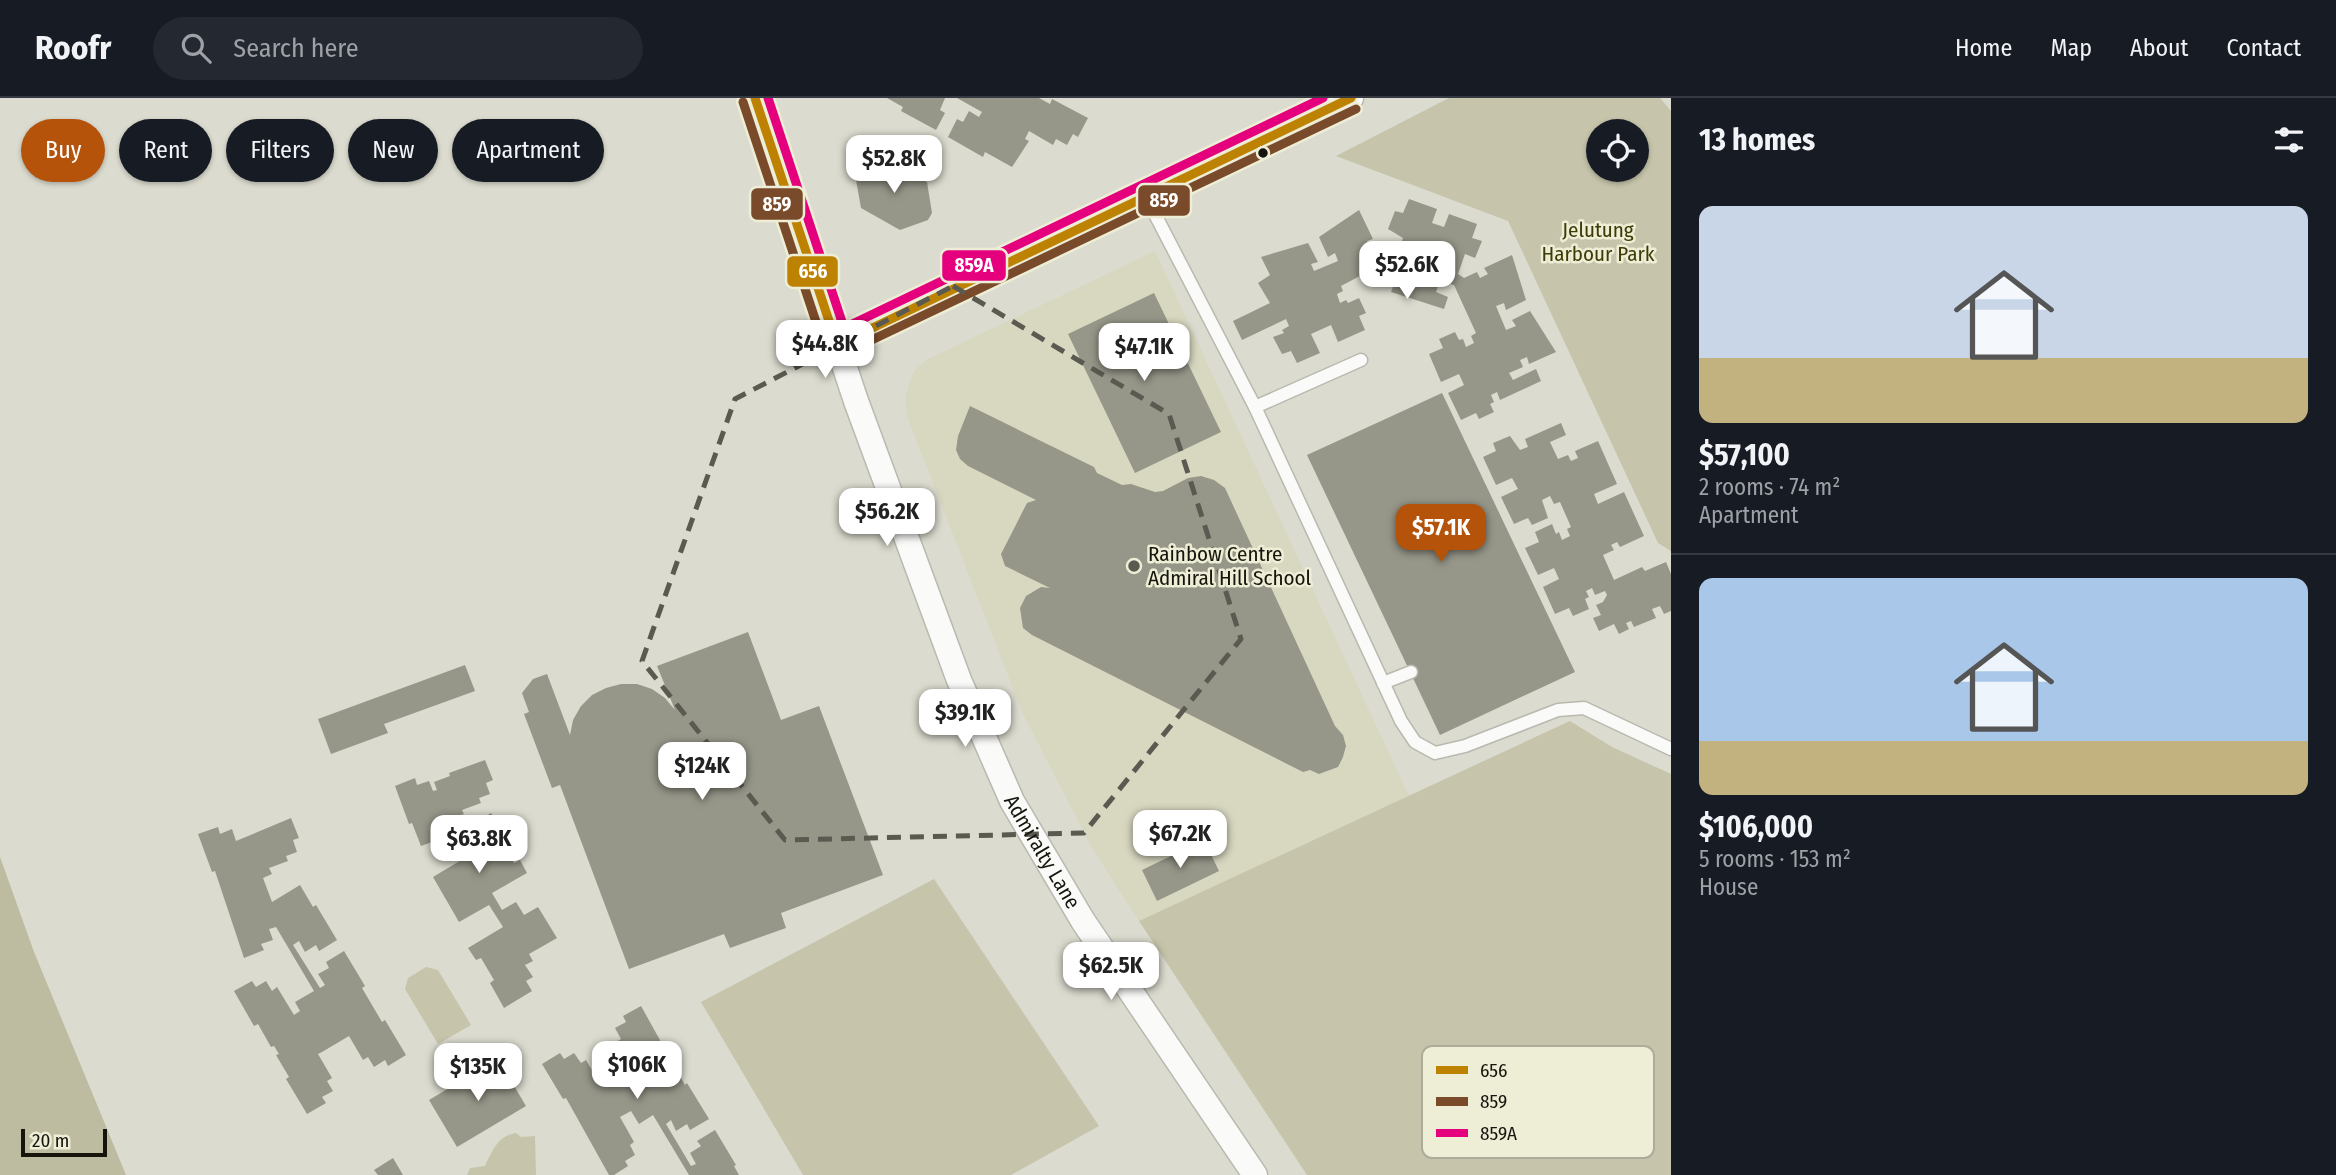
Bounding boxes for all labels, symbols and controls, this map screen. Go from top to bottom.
search box [153,17,643,80]
text: Roofr [35,28,111,68]
icon: search [177,29,215,67]
text: Search here [233,33,359,64]
text: Home [1955,34,2012,62]
text: Map [2050,34,2092,62]
text: About [2130,34,2188,62]
text: Contact [2226,34,2301,62]
chip: Buy [21,119,105,182]
chip: Rent [119,119,212,182]
chip: Filters [226,119,334,182]
chip: New [348,119,438,182]
chip: Apartment [452,119,604,182]
map controls [1586,119,1649,182]
button: locate [1586,119,1649,182]
icon: filters [2270,121,2308,159]
text: 13 homes [1699,122,1815,158]
pin: $52.8K [837,136,951,195]
text: $52.8K [862,144,926,172]
unlabelled marker [1256,146,1270,160]
line badge: 859 [1137,184,1191,217]
line badge: 859 [750,187,804,221]
text: 859 [1150,189,1179,212]
text: 859 [763,193,792,216]
park label: Jelutung Harbour Park [1541,217,1655,267]
pin: $52.6K [1350,242,1464,301]
line badge: 859A [941,249,1007,282]
text: $52.6K [1375,250,1439,278]
icon: home [1941,252,2067,378]
text: 859A [954,254,994,277]
line badge: 656 [786,255,839,288]
text: 656 [798,260,828,283]
pin: $44.8K [768,320,882,380]
pin: $47.1K [1087,324,1201,383]
text: $44.8K [792,329,858,357]
text: $47.1K [1115,332,1173,360]
text: $57,100 [1699,437,1790,473]
text: 2 rooms · 74 m² [1699,473,1840,501]
pin: $56.2K [830,489,944,548]
text: $56.2K [855,497,919,525]
text: Apartment [1699,501,1799,529]
pin: $57.1K [1384,504,1498,564]
text: $57.1K [1412,513,1470,541]
place label: Rainbow Centre Admiral Hill School [1148,541,1312,591]
marker: Rainbow Centre Admiral Hill School [1126,558,1142,574]
icon: home [1941,624,2067,750]
pin: $39.1K [908,690,1022,749]
text: $39.1K [935,698,995,726]
pin: $124K [653,742,751,802]
text: $124K [674,751,730,779]
street label: Admiralty Lane [998,790,1086,914]
text: $106,000 [1699,809,1813,845]
pin: $67.2K [1123,810,1237,870]
pin: $63.8K [422,816,536,875]
text: $67.2K [1149,819,1211,847]
text: $63.8K [447,824,511,852]
text: 5 rooms · 153 m² [1699,845,1851,873]
text: House [1699,873,1758,901]
pin: $62.5K [1054,942,1168,1002]
text: $62.5K [1079,951,1143,979]
pin: $106K [588,1042,686,1101]
pin: $135K [429,1044,527,1103]
legend [1422,1046,1654,1158]
text: $106K [608,1050,666,1078]
text: $135K [450,1052,506,1080]
text: 656 [1480,1059,1507,1082]
text: 859 [1480,1090,1507,1113]
text: 859A [1480,1122,1517,1145]
scale bar [21,1126,107,1158]
text: 20 m [32,1129,69,1152]

